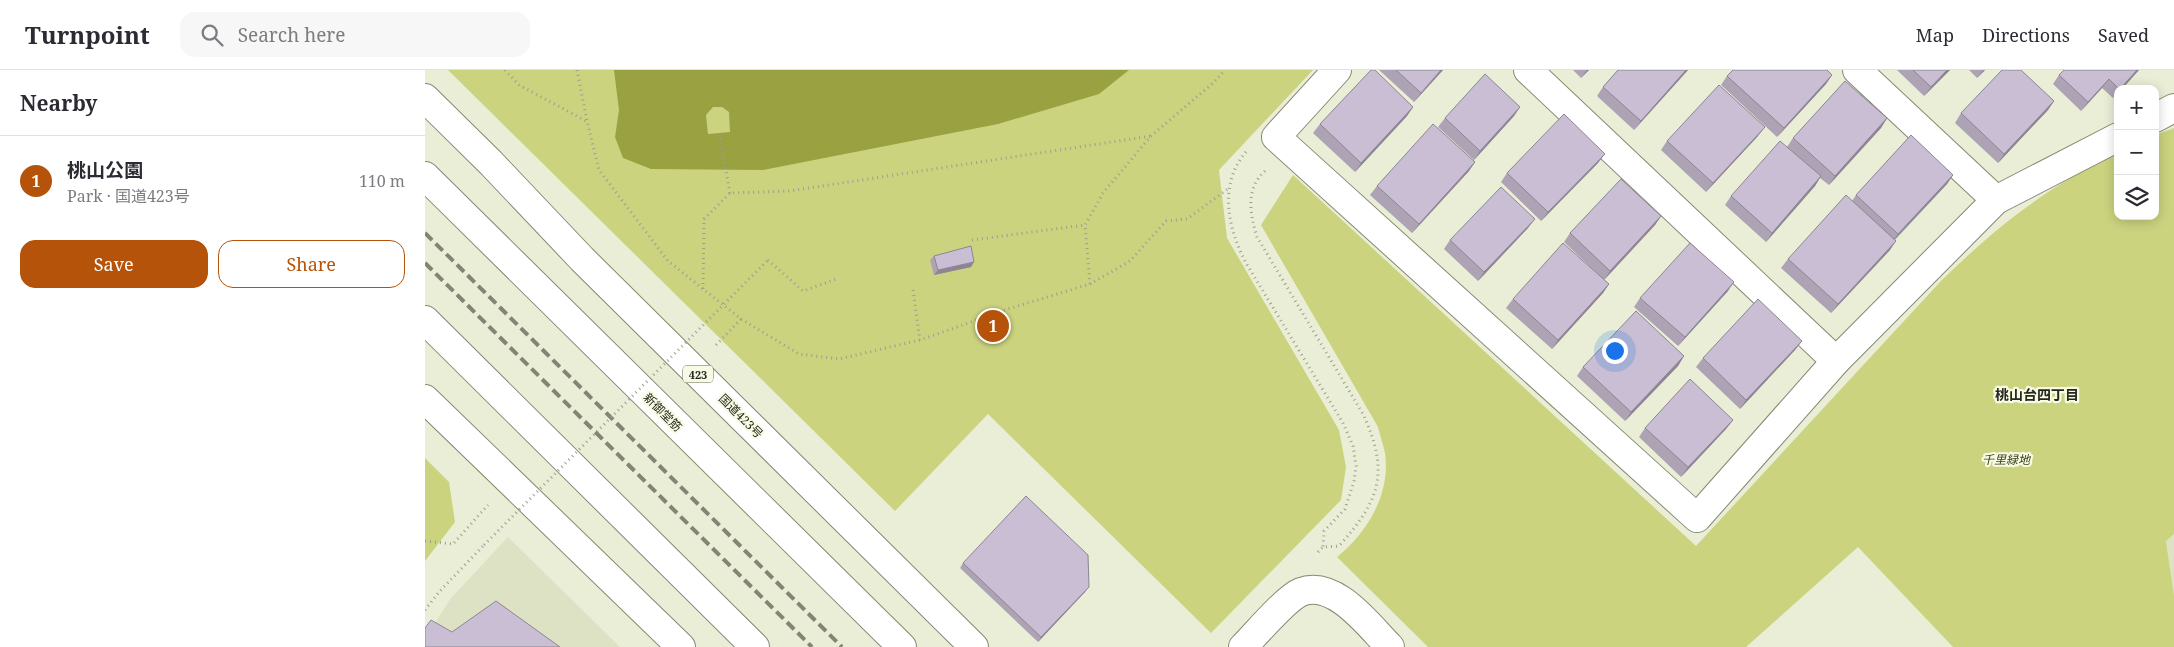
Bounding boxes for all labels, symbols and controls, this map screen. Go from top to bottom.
search box [180,12,530,57]
text: Turnpoint [25,18,150,51]
icon: search [198,21,226,49]
text: Search here [238,22,346,48]
text: Map [1916,23,1954,47]
text: Directions [1982,23,2070,47]
text: Saved [2098,23,2149,47]
map controls [2114,85,2159,220]
button: + [2114,85,2159,130]
text: Nearby [20,89,98,117]
button: − [2114,130,2159,175]
text: 桃山公園 [67,157,143,183]
text: 1 [31,170,41,192]
text: 110 m [359,170,405,192]
button: layers [2114,175,2159,220]
text: Park · 国道423号 [67,185,190,207]
button: Save [20,240,208,288]
button: Share [218,240,405,288]
pin: 1 [977,307,1009,345]
your location [1602,338,1628,364]
road number: 423 [683,366,713,382]
district label: 桃山台四丁目 [1995,385,2079,404]
street label: 新御堂筋 [640,389,686,435]
street label: 国道423号 [715,390,767,442]
park label: 千里緑地 [1982,451,2032,468]

